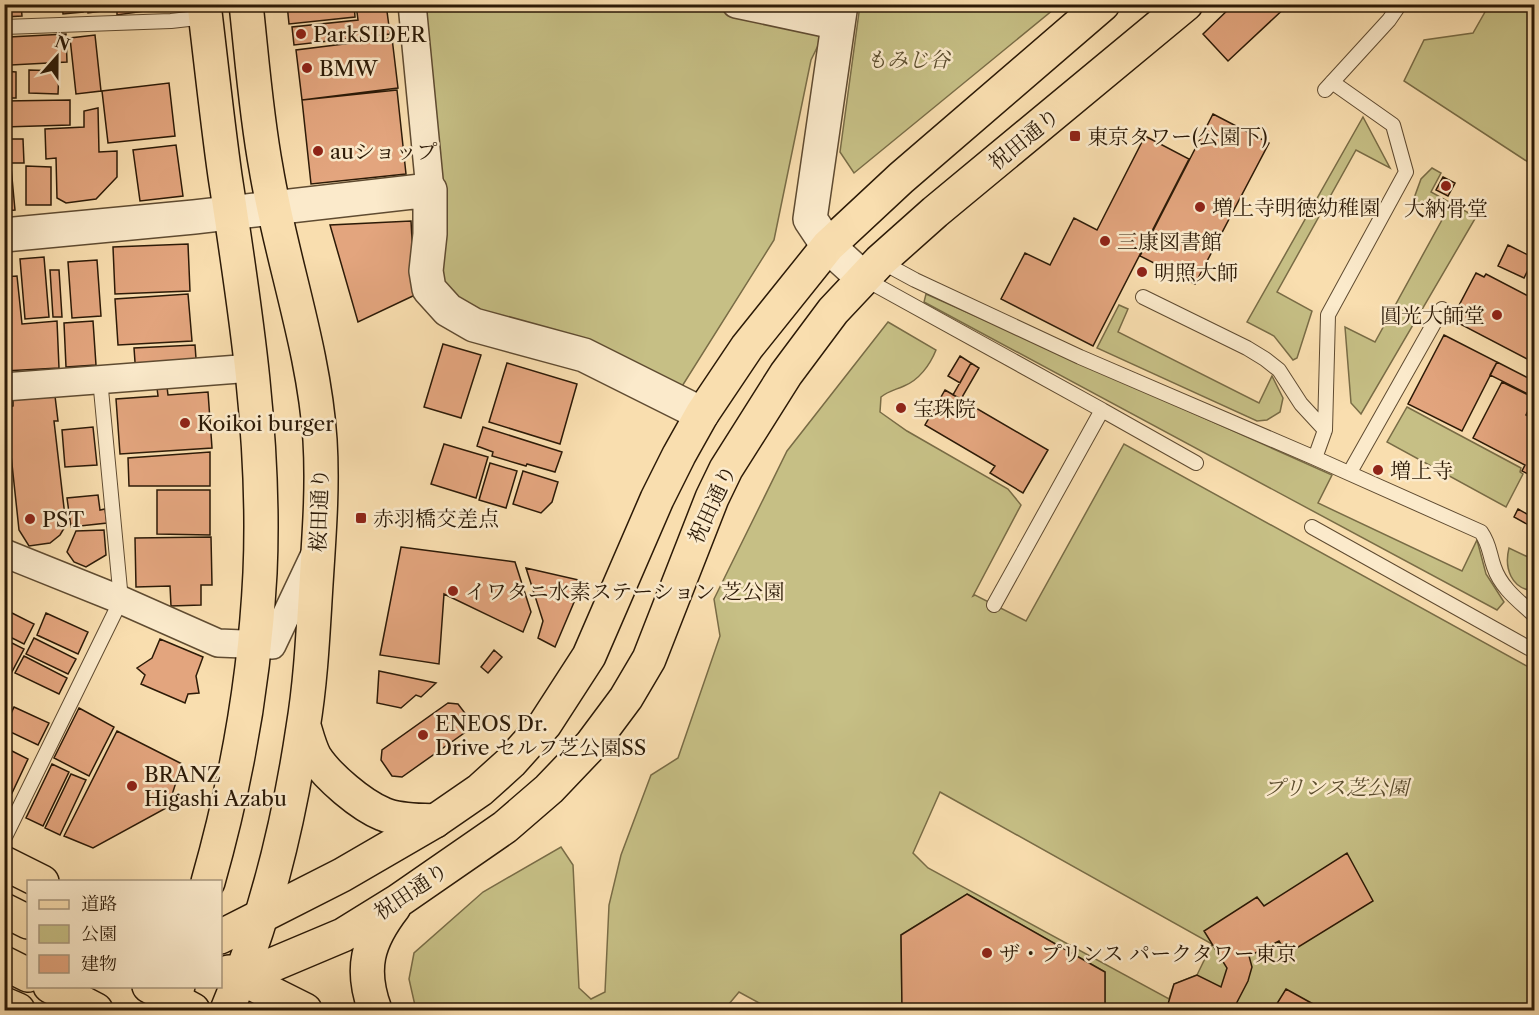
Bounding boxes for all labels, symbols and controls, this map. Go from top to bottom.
place label: ParkSIDER [313,22,427,47]
north arrow [27,27,87,87]
marker: ParkSIDER [294,27,308,41]
text: N [52,31,73,55]
park label: もみじ谷 [866,47,952,72]
place label: BMW [319,56,379,81]
marker: BMW [300,61,314,75]
street label: 祝田通り [983,103,1065,175]
place label: 東京タワー(公園下) [1087,124,1268,149]
marker: 東京タワー(公園下) [1068,129,1082,143]
place label: auショップ [330,139,438,164]
marker: auショップ [311,144,325,158]
marker: 大納骨堂 [1439,179,1453,193]
place label: 増上寺明徳幼稚園 [1212,195,1380,220]
place label: 大納骨堂 [1404,196,1488,221]
marker: 増上寺明徳幼稚園 [1193,200,1207,214]
place label: 三康図書館 [1117,229,1222,254]
marker: 三康図書館 [1098,234,1112,248]
place label: 明照大師 [1154,260,1238,285]
marker: 明照大師 [1135,265,1149,279]
place label: 圓光大師堂 [1380,303,1485,328]
marker: 圓光大師堂 [1490,308,1504,322]
place label: 宝珠院 [913,396,976,421]
marker: 宝珠院 [894,401,908,415]
place label: Koikoi burger [197,411,334,436]
marker: Koikoi burger [178,416,192,430]
place label: 増上寺 [1390,458,1453,483]
street label: 祝田通り [683,461,741,547]
marker: 増上寺 [1371,463,1385,477]
street label: 桜田通り [305,468,333,552]
place label: 赤羽橋交差点 [373,506,499,531]
place label: PST [42,507,84,532]
marker: 赤羽橋交差点 [354,511,368,525]
marker: PST [23,512,37,526]
place label: イワタニ水素ステーション 芝公園 [465,579,784,604]
marker: イワタニ水素ステーション 芝公園 [446,584,460,598]
place label: ENEOS Dr. Drive セルフ芝公園SS [435,711,646,760]
marker: ENEOS Dr. Drive セルフ芝公園SS [416,728,430,742]
place label: BRANZ Higashi Azabu [144,762,287,811]
park label: プリンス芝公園 [1263,775,1412,800]
marker: BRANZ Higashi Azabu [125,779,139,793]
street label: 祝田通り [369,857,453,925]
legend [27,880,222,988]
text: 道路 [81,893,117,915]
text: 公園 [81,923,117,945]
place label: ザ・プリンス パークタワー東京 [999,941,1297,966]
marker: ザ・プリンス パークタワー東京 [980,946,994,960]
text: 建物 [81,953,117,975]

